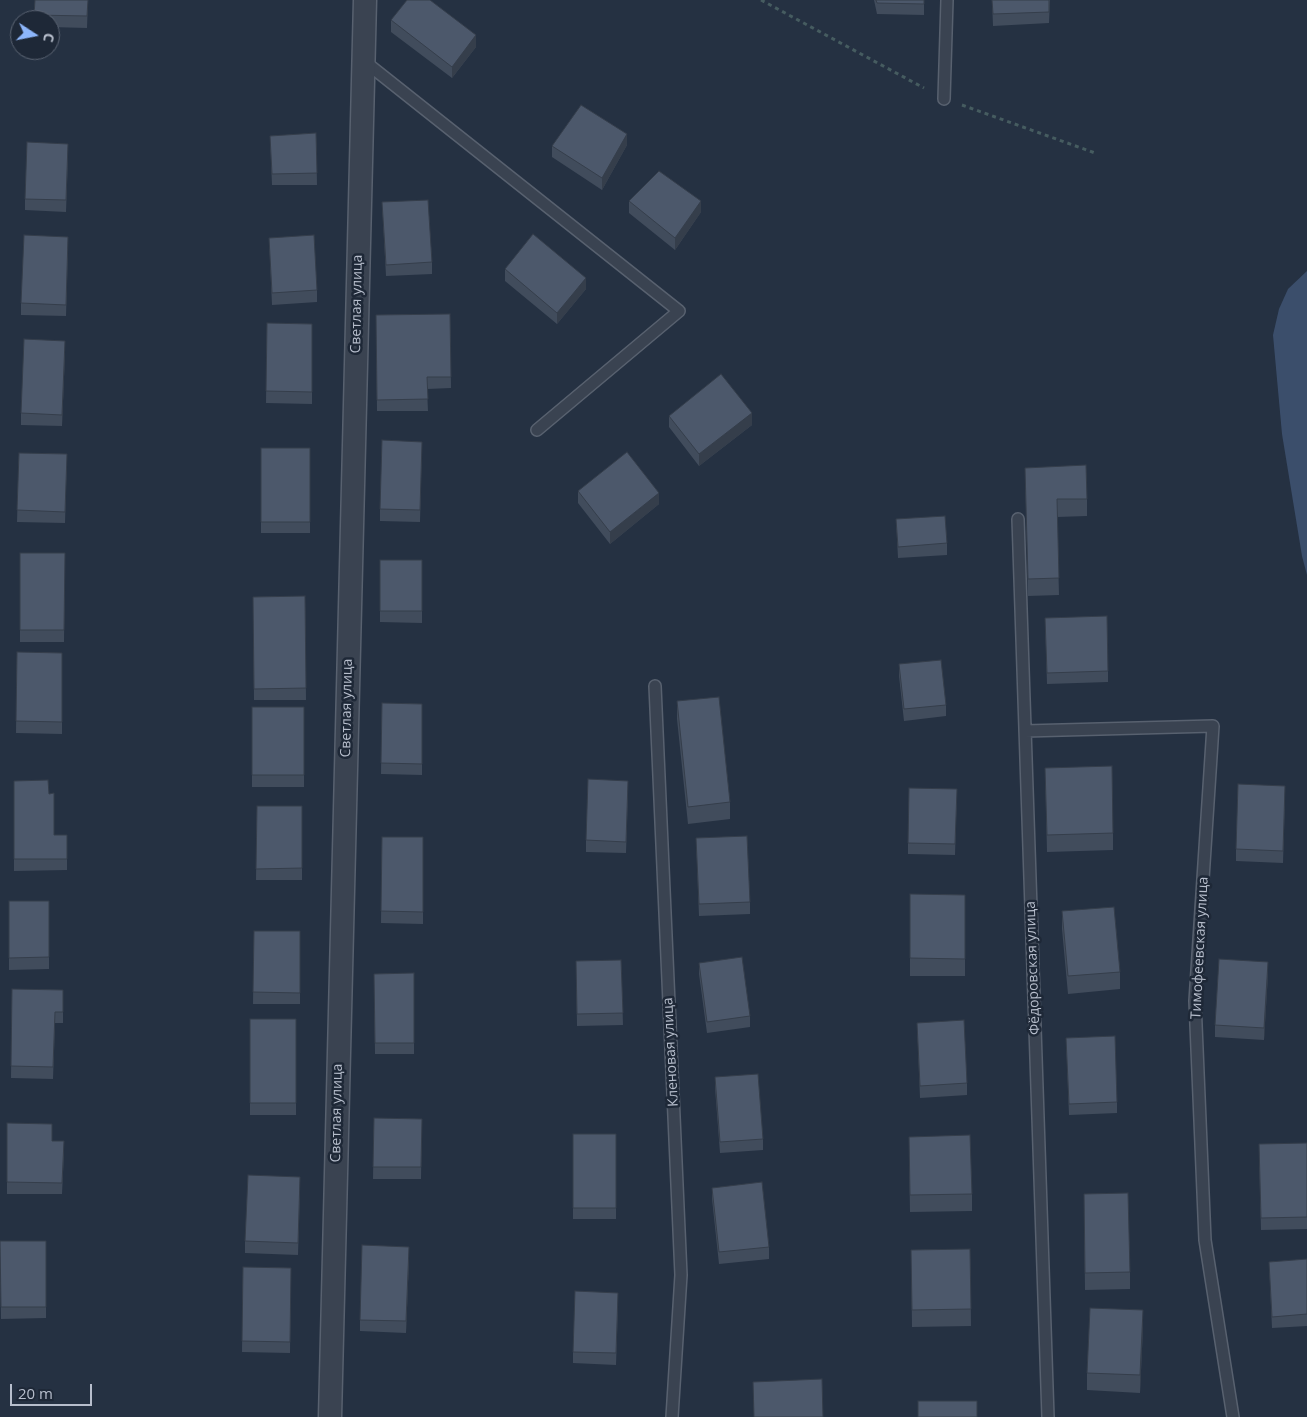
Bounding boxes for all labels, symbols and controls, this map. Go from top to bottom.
north arrow [10,10,60,60]
text: С [39,32,59,44]
street label: Светлая улица [348,254,366,354]
street label: Светлая улица [338,658,356,758]
street label: Тимофеевская улица [1188,876,1212,1020]
street label: Фёдоровская улица [1022,901,1044,1035]
street label: Кленовая улица [660,997,682,1107]
street label: Светлая улица [328,1063,346,1163]
scale bar [12,1374,95,1406]
text: 20 m [18,1383,53,1403]

